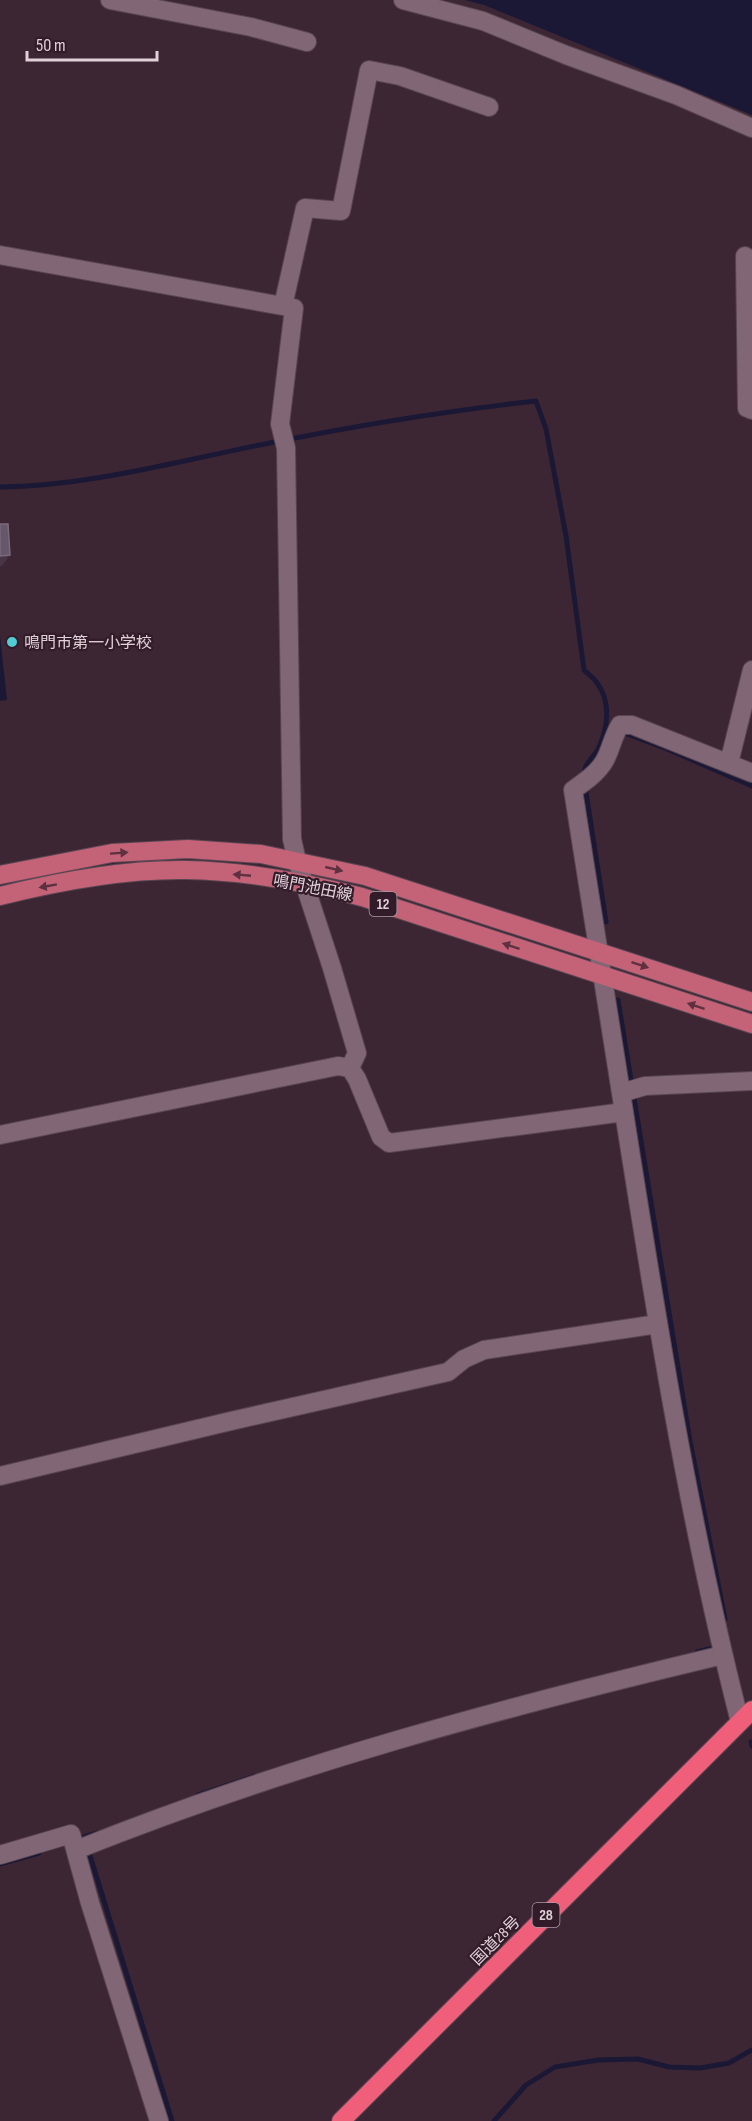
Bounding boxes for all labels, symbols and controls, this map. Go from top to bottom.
scale bar [27,24,158,62]
text: 50 m [36,35,66,56]
place label: 鳴門市第一小学校 [24,634,152,653]
marker: 鳴門市第一小学校 [5,635,19,649]
one-way arrow [110,848,129,858]
one-way arrow [324,864,343,874]
one-way arrow [232,870,251,880]
street label: 鳴門池田線 [272,872,354,905]
one-way arrow [39,881,58,890]
road number: 12 [370,892,397,916]
one-way arrow [502,940,520,950]
one-way arrow [631,961,649,971]
one-way arrow [687,1001,705,1010]
road number: 28 [532,1903,560,1927]
street label: 国道28号 [468,1913,525,1970]

